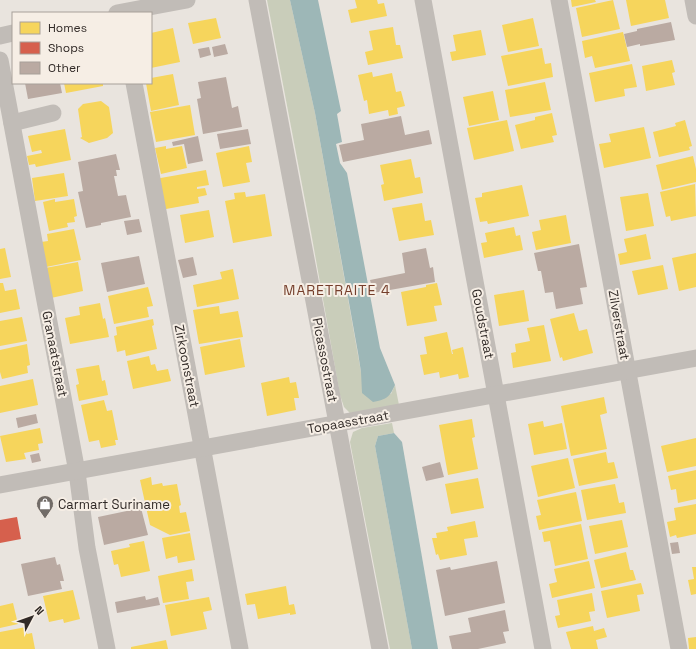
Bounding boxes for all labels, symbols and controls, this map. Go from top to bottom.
legend [12,12,152,84]
text: Homes [48,20,87,36]
text: Shops [48,40,84,56]
text: Other [48,60,81,76]
district label: MARETRAITE 4 [283,281,391,299]
street label: Goudstraat [468,288,498,360]
street label: Zilverstraat [604,289,634,361]
street label: Granaatstraat [38,310,72,398]
street label: Picassostraat [308,316,342,404]
street label: Zirkoonstraat [171,323,203,409]
street label: Topaasstraat [306,406,390,438]
shop icon: Carmart Suriname [35,494,55,519]
place label: Carmart Suriname [58,496,170,513]
north arrow [12,597,52,637]
text: N [32,603,47,618]

